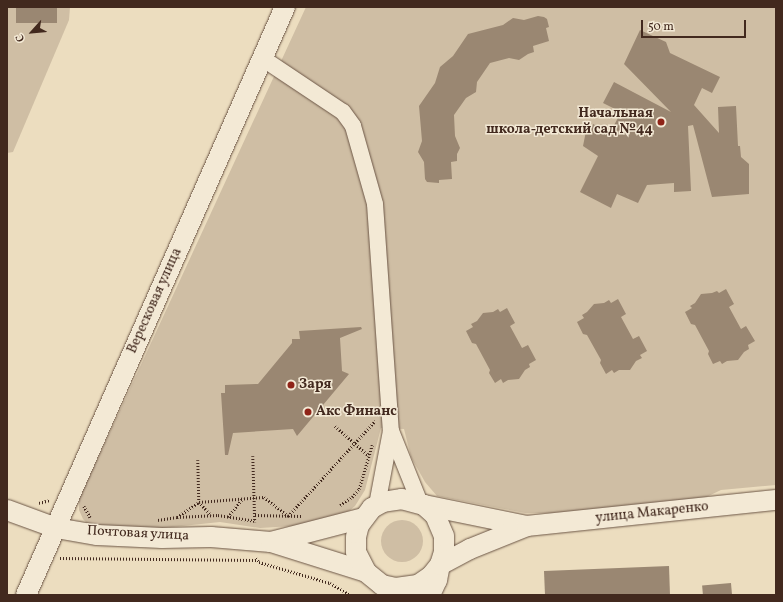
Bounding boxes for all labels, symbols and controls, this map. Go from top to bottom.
north arrow [12,12,52,52]
scale bar [643,12,748,38]
text: 50 m [648,19,674,35]
text: С [13,31,29,44]
place label: Начальная школа-детский сад №44 [486,106,653,138]
marker: Начальная школа-детский сад №44 [656,117,666,127]
street label: Вересковая улица [124,245,186,357]
place label: Заря [299,377,331,393]
marker: Заря [286,380,296,390]
place label: Акс Финанс [316,404,397,420]
marker: Акс Финанс [303,407,313,417]
street label: улица Макаренко [595,499,709,527]
street label: Почтовая улица [86,523,190,545]

